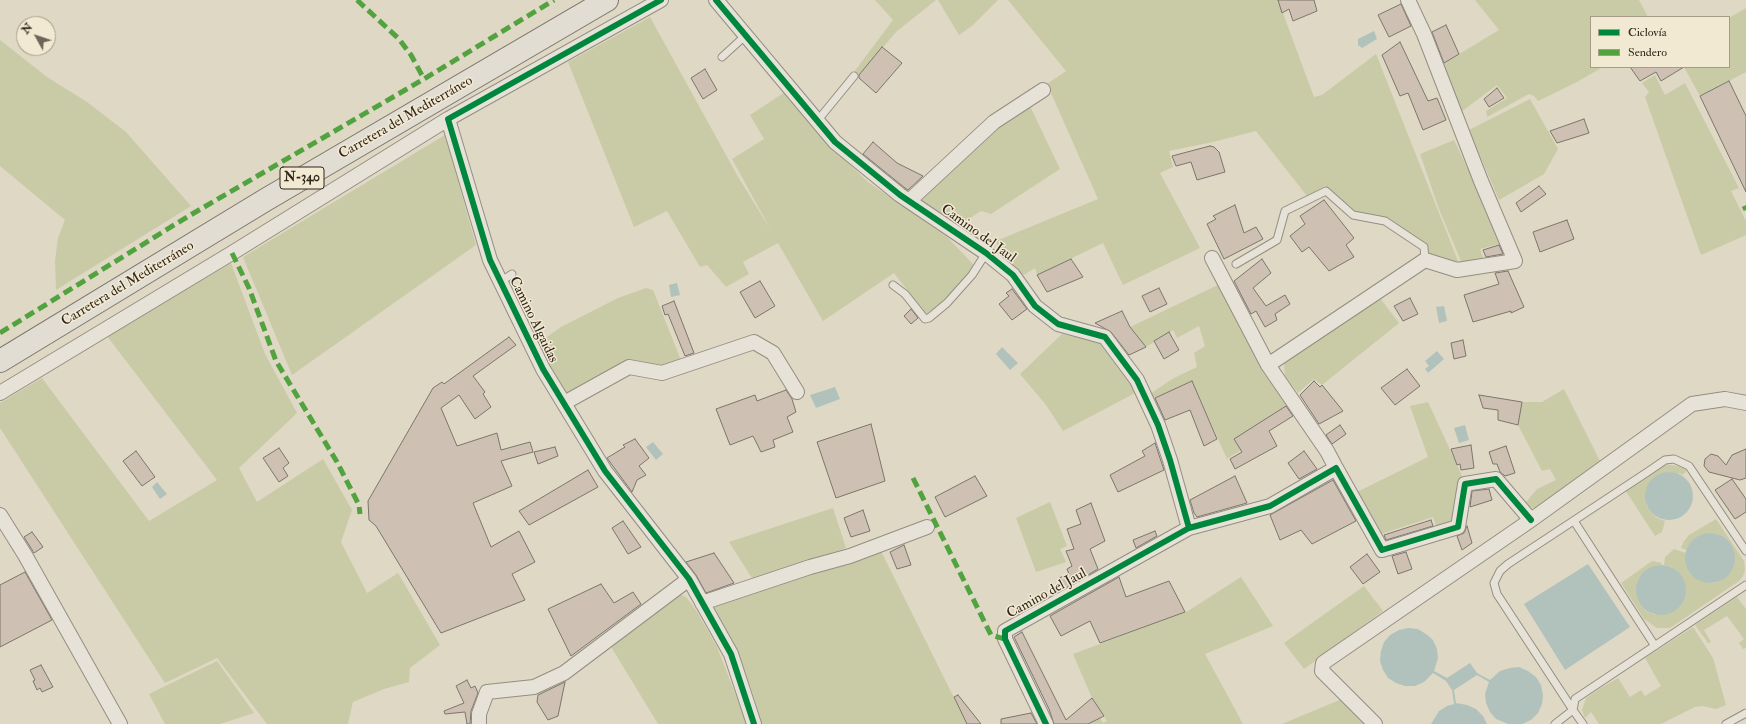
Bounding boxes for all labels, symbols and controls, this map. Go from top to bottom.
north arrow [16,16,56,56]
legend [1590,16,1730,68]
text: N [19,21,35,37]
text: Ciclovía [1628,25,1667,40]
text: Sendero [1628,45,1667,60]
street label: Carretera del Mediterráneo [336,73,476,163]
road number: N-340 [280,167,324,189]
street label: Camino del Jaul [937,201,1019,267]
street label: Carretera del Mediterráneo [59,238,197,330]
street label: Camino Algaidas [505,274,561,366]
street label: Camino del Jaul [1004,565,1090,623]

